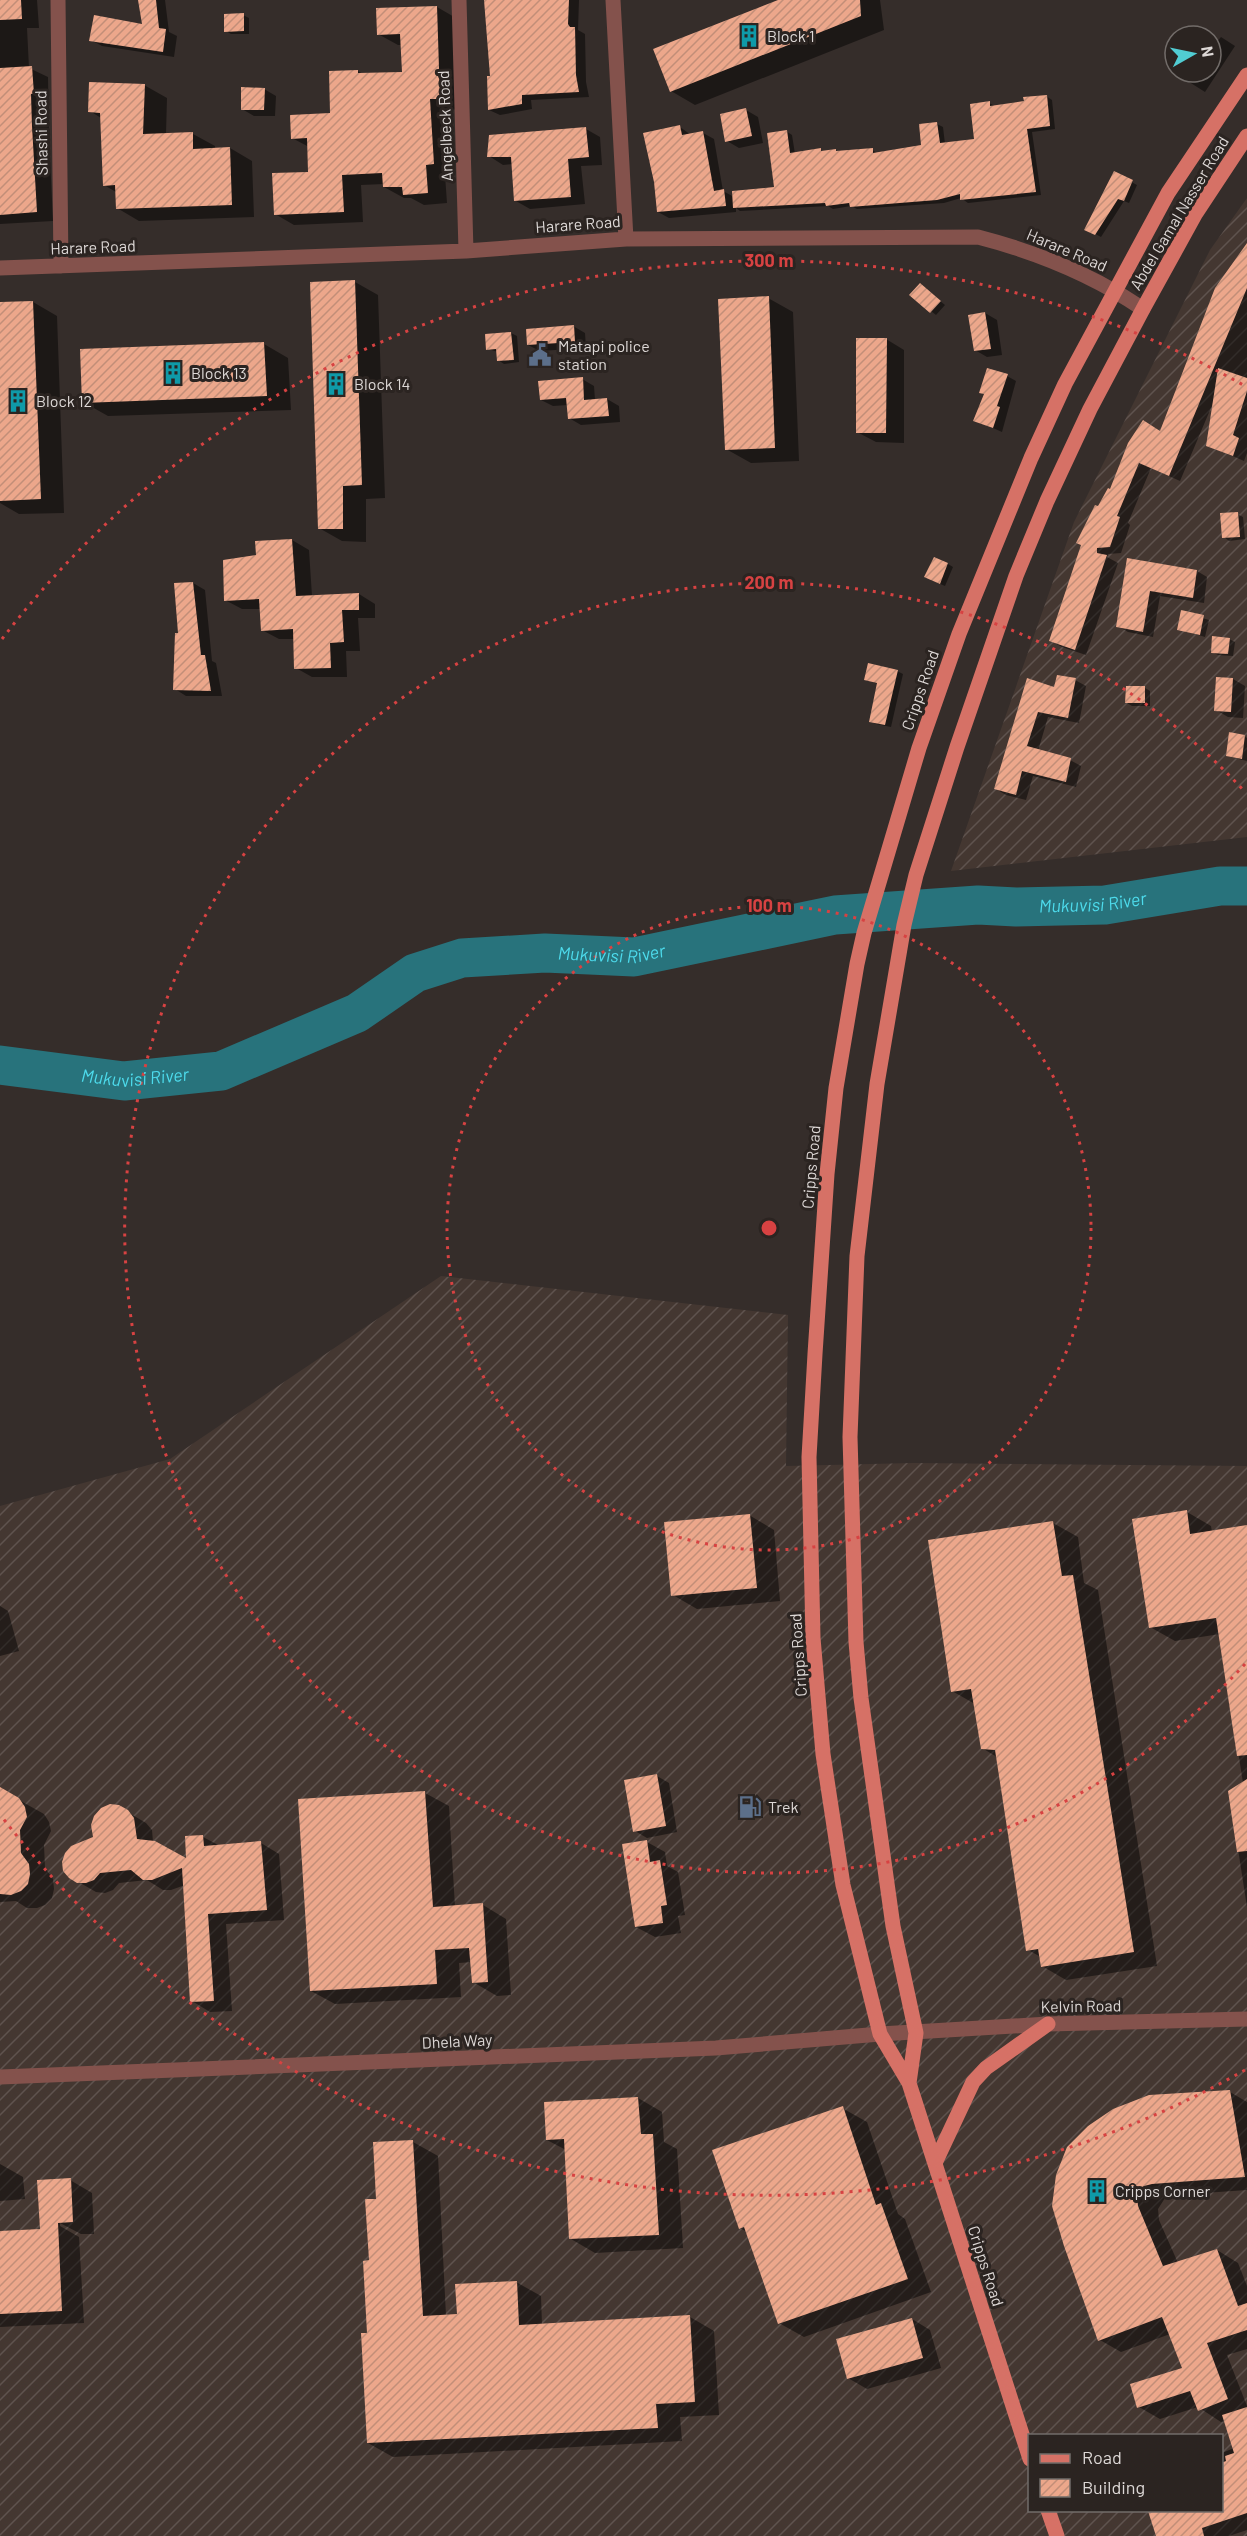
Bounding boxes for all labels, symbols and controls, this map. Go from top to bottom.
building icon: Block 1 [736,23,762,49]
north arrow [1163,24,1223,84]
place label: Block 1 [767,26,815,45]
text: N [1198,45,1219,58]
street label: Angelbeck Road [433,70,456,182]
street label: Shashi Road [30,90,51,176]
street label: Abdel Gamal Nasser Road [1125,133,1232,293]
street label: Harare Road [535,211,621,236]
street label: Harare Road [1024,224,1110,275]
street label: Harare Road [50,236,136,257]
text: 300 m [745,249,793,271]
place label: Matapi police station [558,336,650,373]
public building icon: Matapi police station [527,342,553,368]
building icon: Block 13 [160,360,186,386]
place label: Block 13 [191,363,247,382]
building icon: Block 14 [323,371,349,397]
place label: Block 14 [354,374,410,393]
building icon: Block 12 [5,388,31,414]
place label: Block 12 [36,391,92,410]
text: 200 m [744,571,794,593]
street label: Cripps Road [897,647,942,732]
water label: Mukuvisi River [1039,886,1149,916]
text: 100 m [746,894,792,916]
water label: Mukuvisi River [557,939,668,967]
water label: Mukuvisi River [80,1062,190,1091]
street label: Cripps Road [797,1125,824,1209]
centre of rings [759,1218,779,1238]
street label: Cripps Road [785,1613,810,1697]
fuel station icon: Trek [737,1794,763,1820]
place label: Trek [768,1797,799,1816]
street label: Kelvin Road [1041,1995,1121,2016]
street label: Dhela Way [421,2029,493,2052]
building icon: Cripps Corner [1084,2178,1110,2204]
place label: Cripps Corner [1115,2181,1210,2200]
street label: Cripps Road [965,2223,1008,2309]
legend [1028,2434,1223,2512]
text: Road [1082,2446,1122,2468]
text: Building [1082,2476,1145,2498]

